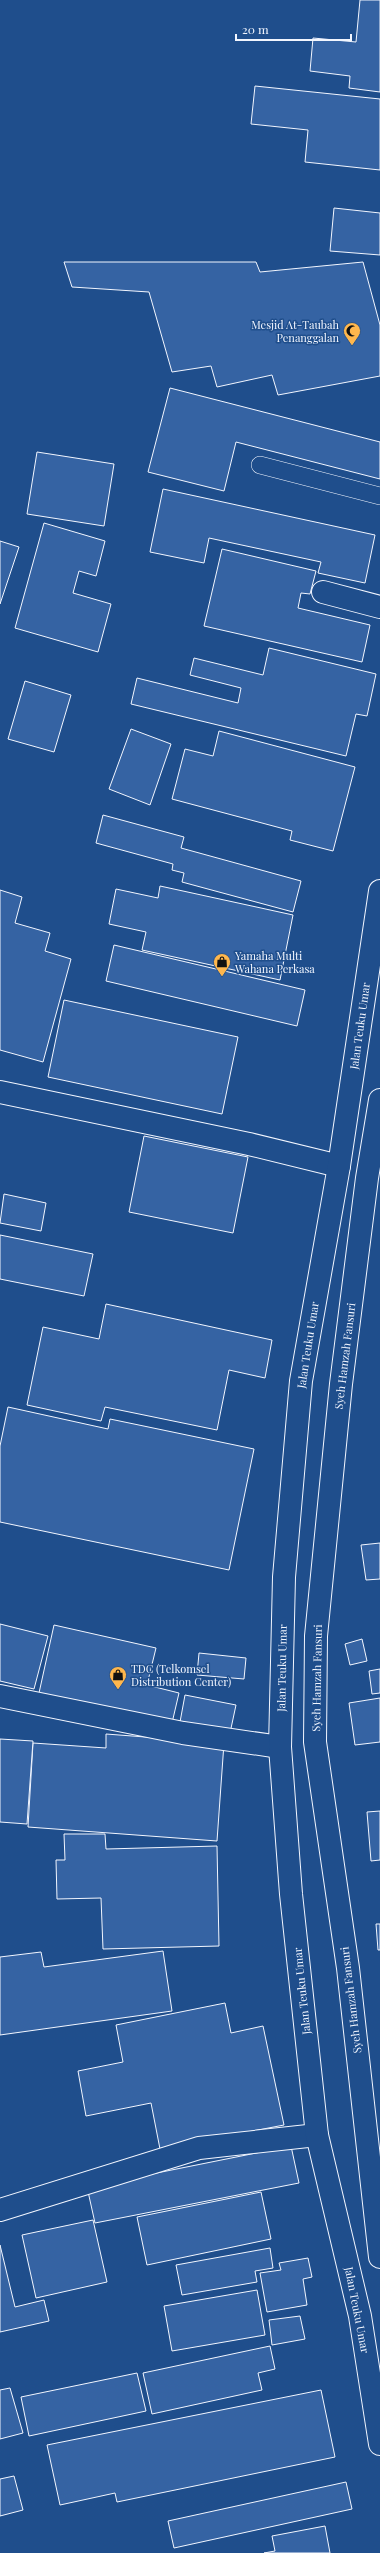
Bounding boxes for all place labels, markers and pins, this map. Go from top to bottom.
place label: Mesjid At-Taubah Penanggalan [251,317,340,345]
mosque icon: Mesjid At-Taubah Penanggalan [342,321,362,346]
place label: Yamaha Multi Wahana Perkasa [234,948,315,976]
shop icon: Yamaha Multi Wahana Perkasa [212,952,232,977]
place label: TDC (Telkomsel Distribution Center) [131,1661,231,1689]
shop icon: TDC (Telkomsel Distribution Center) [108,1665,128,1690]

